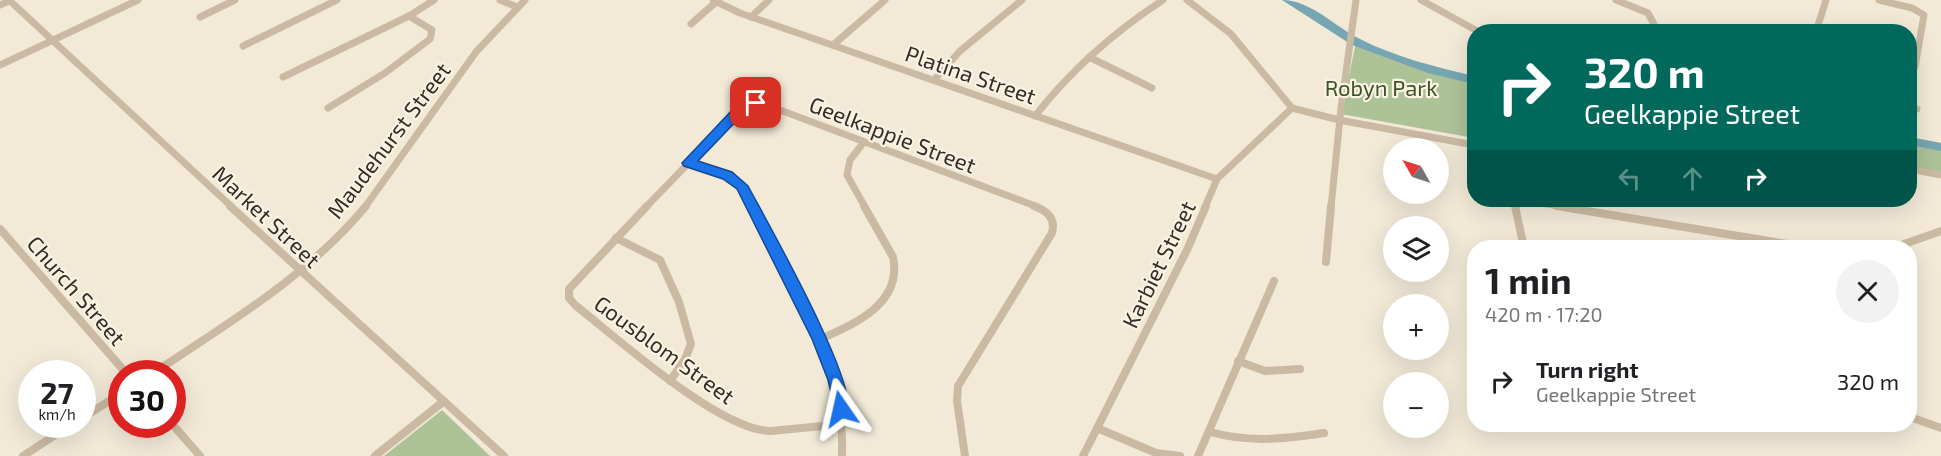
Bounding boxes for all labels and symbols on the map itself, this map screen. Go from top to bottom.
street label: Platina Street [902,40,1040,108]
street label: Maudehurst Street [321,57,455,223]
park label: Robyn Park [1325,74,1437,100]
pin [730,77,781,128]
street label: Geelkappie Street [806,90,980,178]
north arrow [1383,138,1449,204]
street label: Market Street [208,160,326,272]
street label: Karbiet Street [1116,196,1200,332]
street label: Church Street [23,230,131,350]
street label: Gousblom Street [590,289,740,409]
speed limit sign: 30 [108,360,186,438]
position arrow [809,377,873,441]

